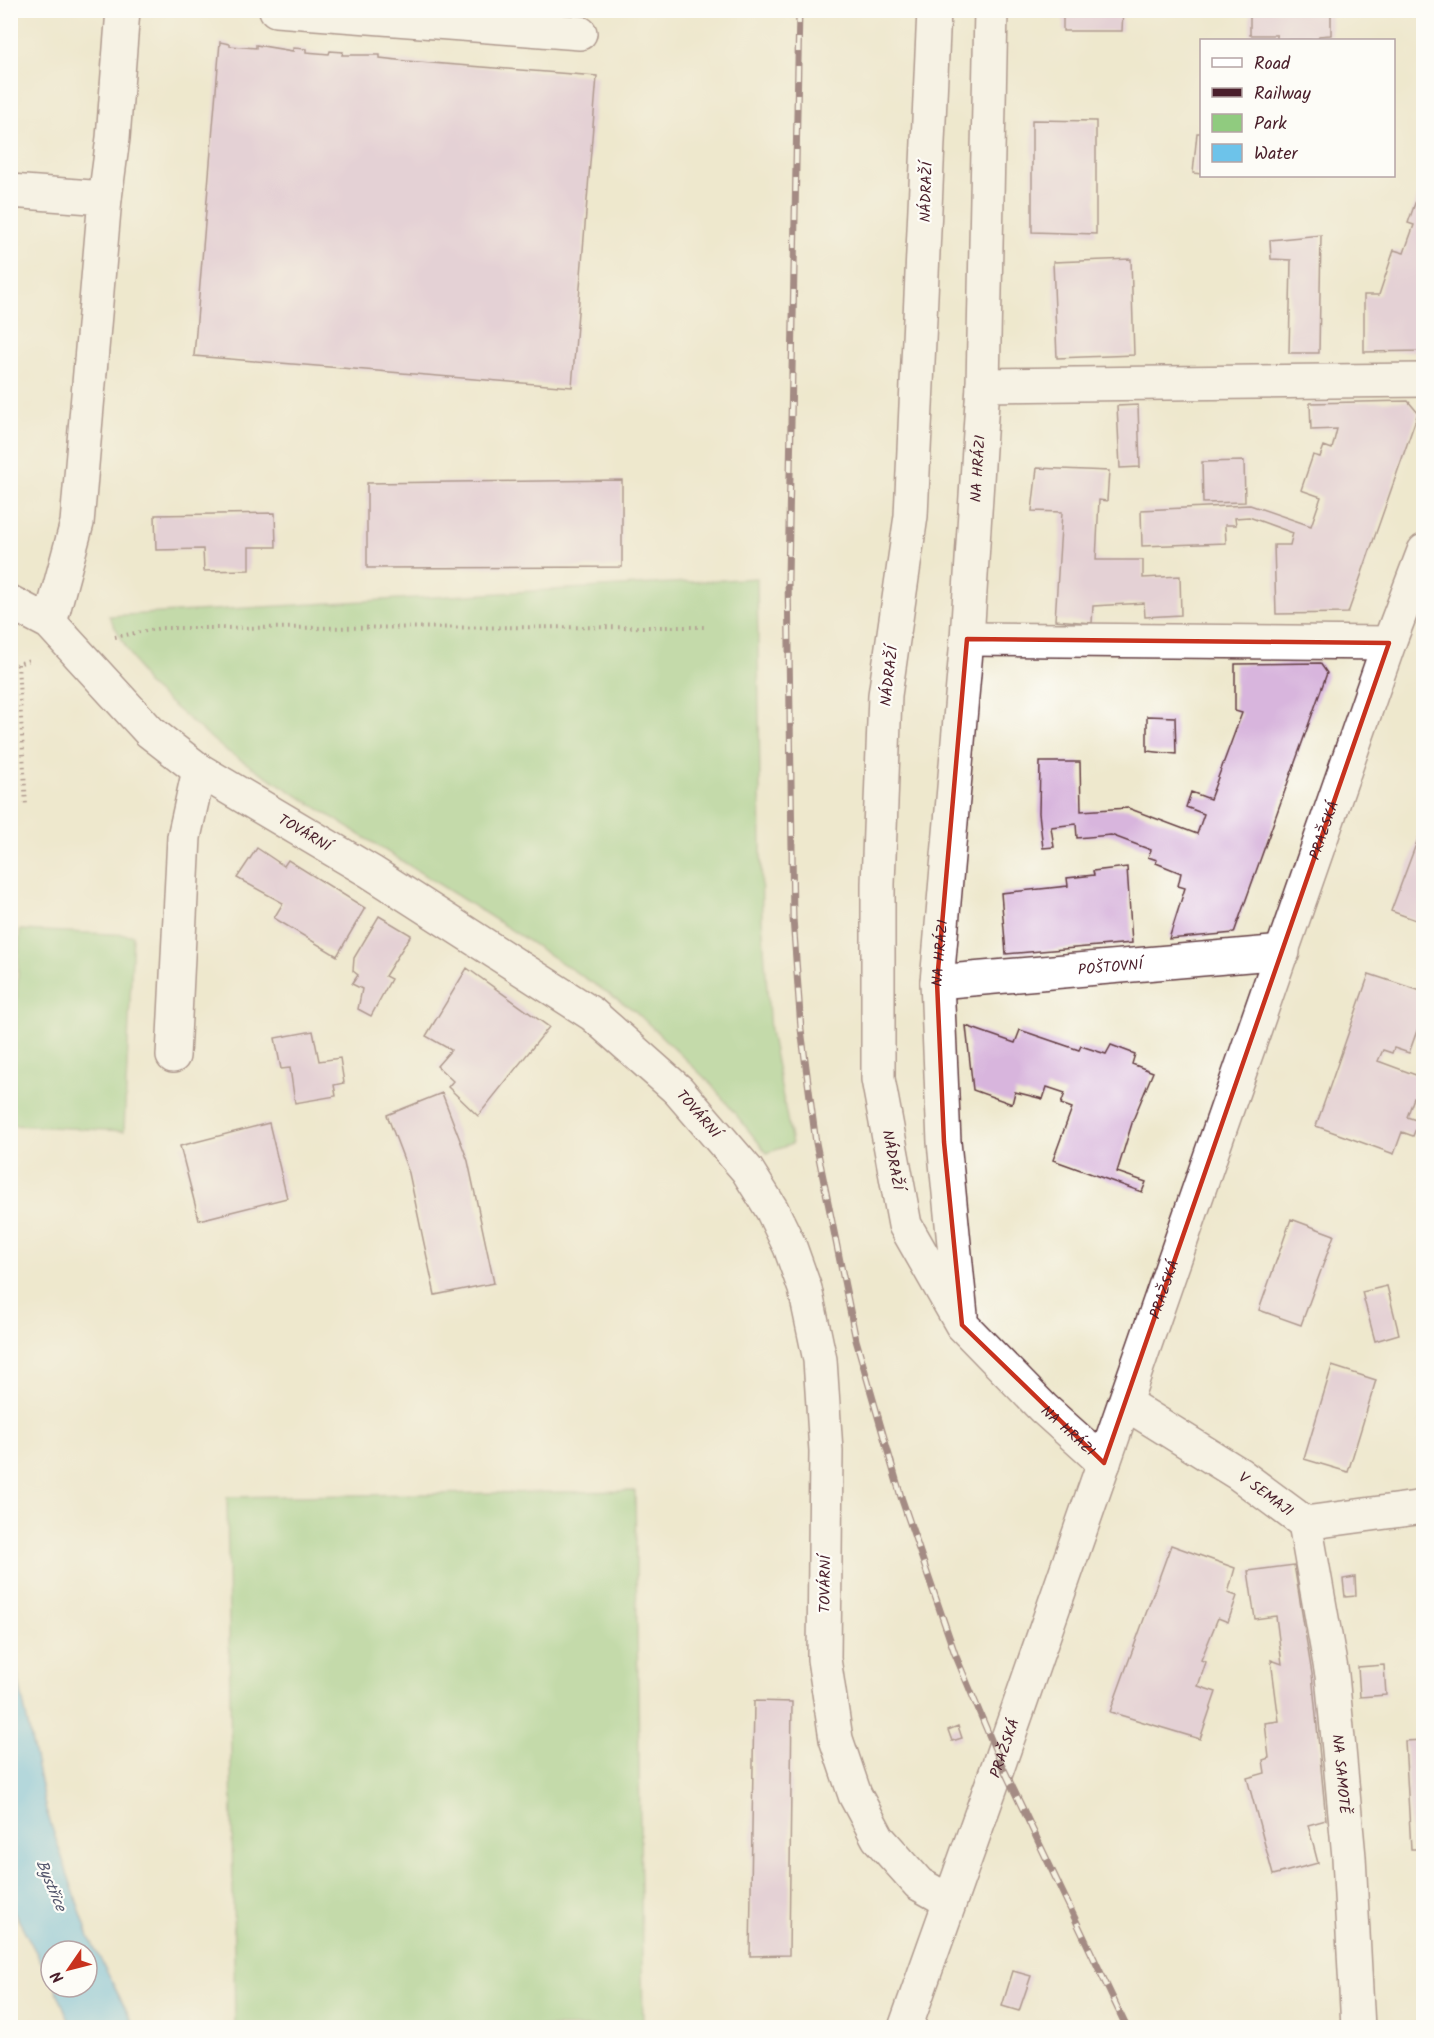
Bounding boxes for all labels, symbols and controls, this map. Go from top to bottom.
legend [1200,39,1395,177]
text: Road [1254,50,1291,79]
text: Railway [1254,80,1311,109]
text: Park [1254,110,1287,139]
text: Water [1254,140,1299,169]
street label: NÁDRAŽÍ [914,159,940,223]
street label: NA HRÁZI [965,434,993,503]
street label: NÁDRAŽÍ [874,642,906,708]
street label: PRAŽSKÁ [1303,798,1346,863]
street label: TOVÁRNÍ [273,808,337,860]
street label: NA HRÁZI [926,918,955,988]
street label: POŠTOVNÍ [1077,953,1146,983]
street label: TOVÁRNÍ [670,1085,727,1146]
street label: NÁDRAŽÍ [875,1128,910,1195]
street label: PRAŽSKÁ [1144,1257,1187,1322]
street label: NA HRÁZI [1035,1400,1101,1463]
street label: V SEMAJI [1233,1466,1298,1524]
street label: TOVÁRNÍ [813,1553,839,1613]
street label: PRAŽSKÁ [984,1716,1027,1781]
street label: NA SAMOTĚ [1325,1733,1356,1817]
water label: Bystřice [29,1856,73,1917]
north arrow [39,1939,99,1999]
text: N [45,1965,71,1988]

